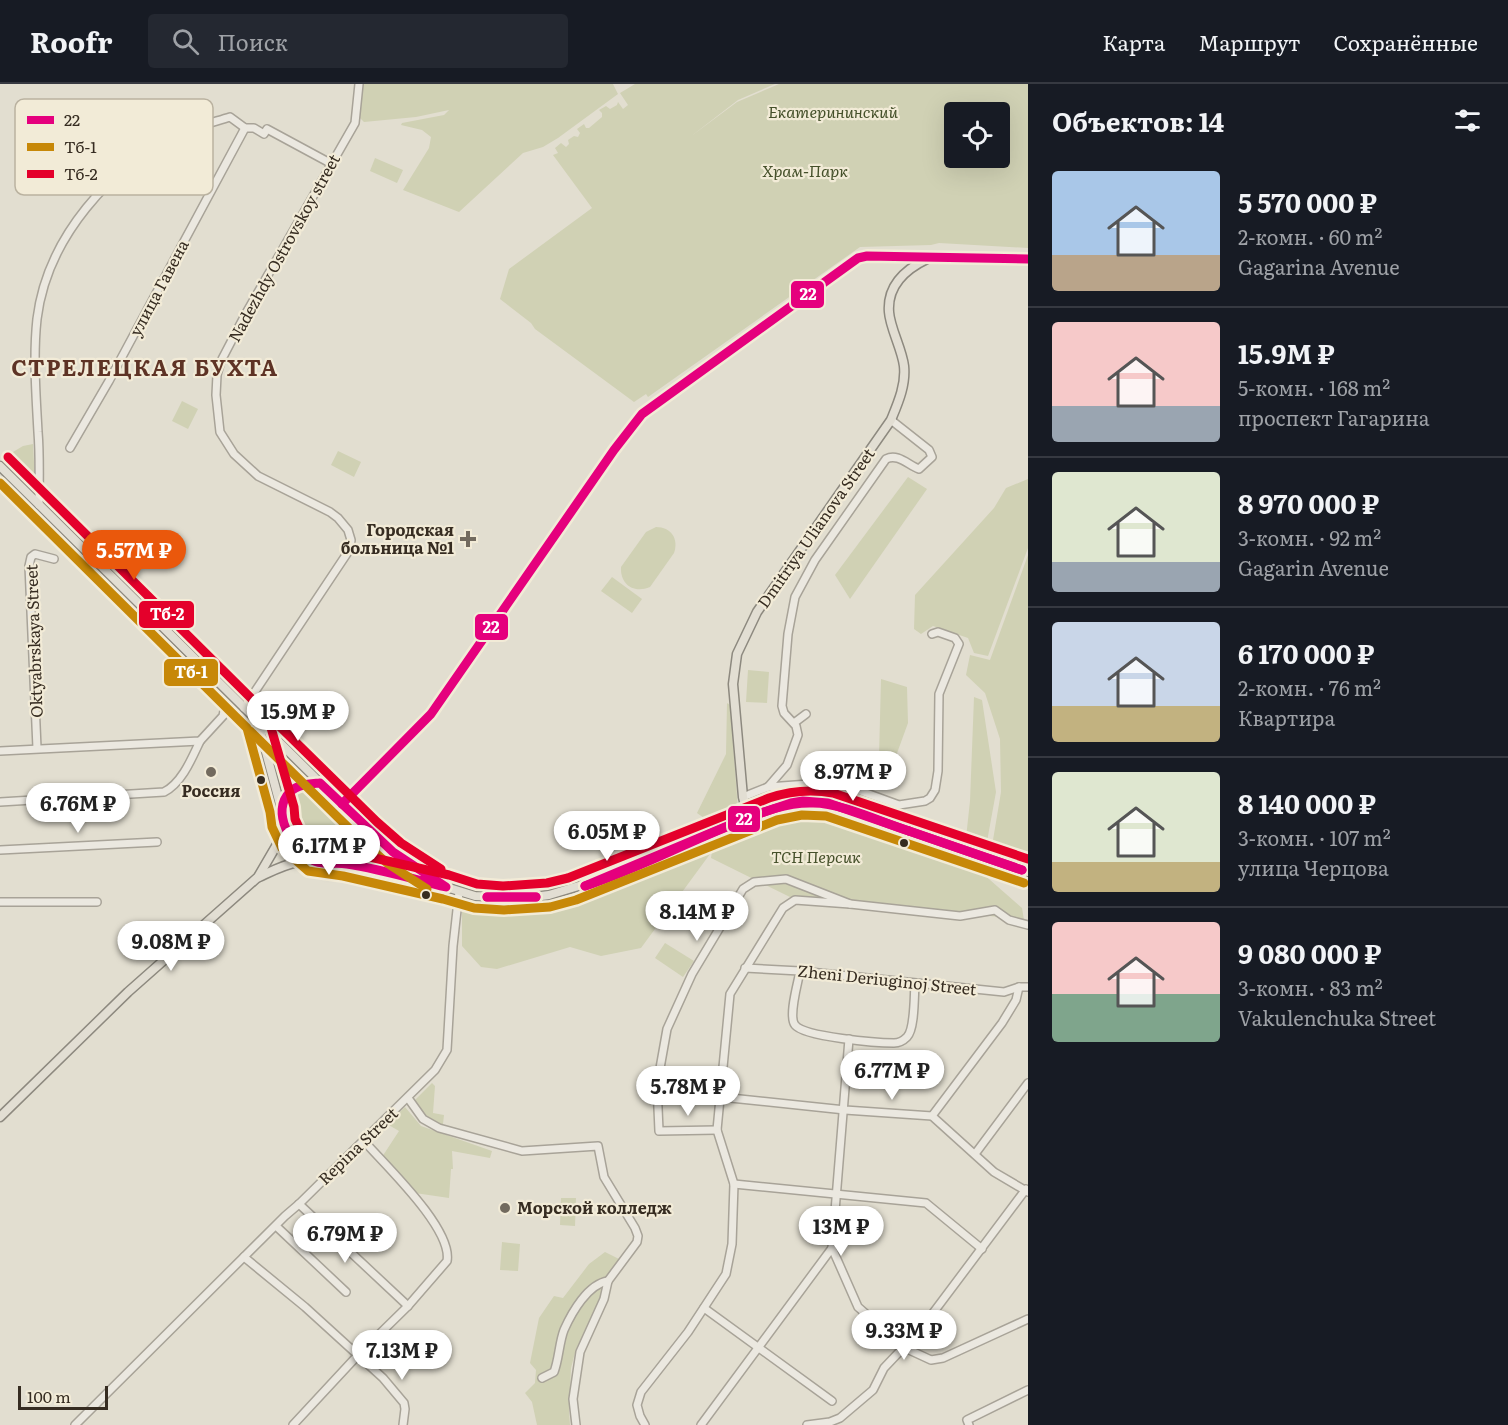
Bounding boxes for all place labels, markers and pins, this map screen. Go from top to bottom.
place label: Городская больница №1 [341,517,454,559]
pin: 5.57M ₽ [79,530,189,581]
marker: Городская больница №1 [459,530,477,548]
pin: 15.9M ₽ [243,691,353,742]
pin: 8.97M ₽ [798,751,908,802]
marker: Россия [204,765,218,779]
unlabelled marker [255,774,267,786]
place label: Россия [182,778,240,802]
pin: 6.76M ₽ [23,783,133,834]
pin: 6.05M ₽ [552,811,662,862]
pin: 6.17M ₽ [274,825,384,876]
unlabelled marker [898,837,910,849]
unlabelled marker [420,889,432,901]
pin: 8.14M ₽ [642,891,752,942]
pin: 9.08M ₽ [116,921,226,972]
pin: 6.77M ₽ [837,1050,947,1101]
pin: 5.78M ₽ [633,1066,743,1117]
place label: Морской колледж [517,1195,672,1219]
marker: Морской колледж [498,1201,512,1215]
pin: 13M ₽ [799,1206,883,1257]
pin: 6.79M ₽ [290,1213,400,1264]
pin: 9.33M ₽ [849,1310,959,1361]
pin: 7.13M ₽ [347,1330,457,1381]

